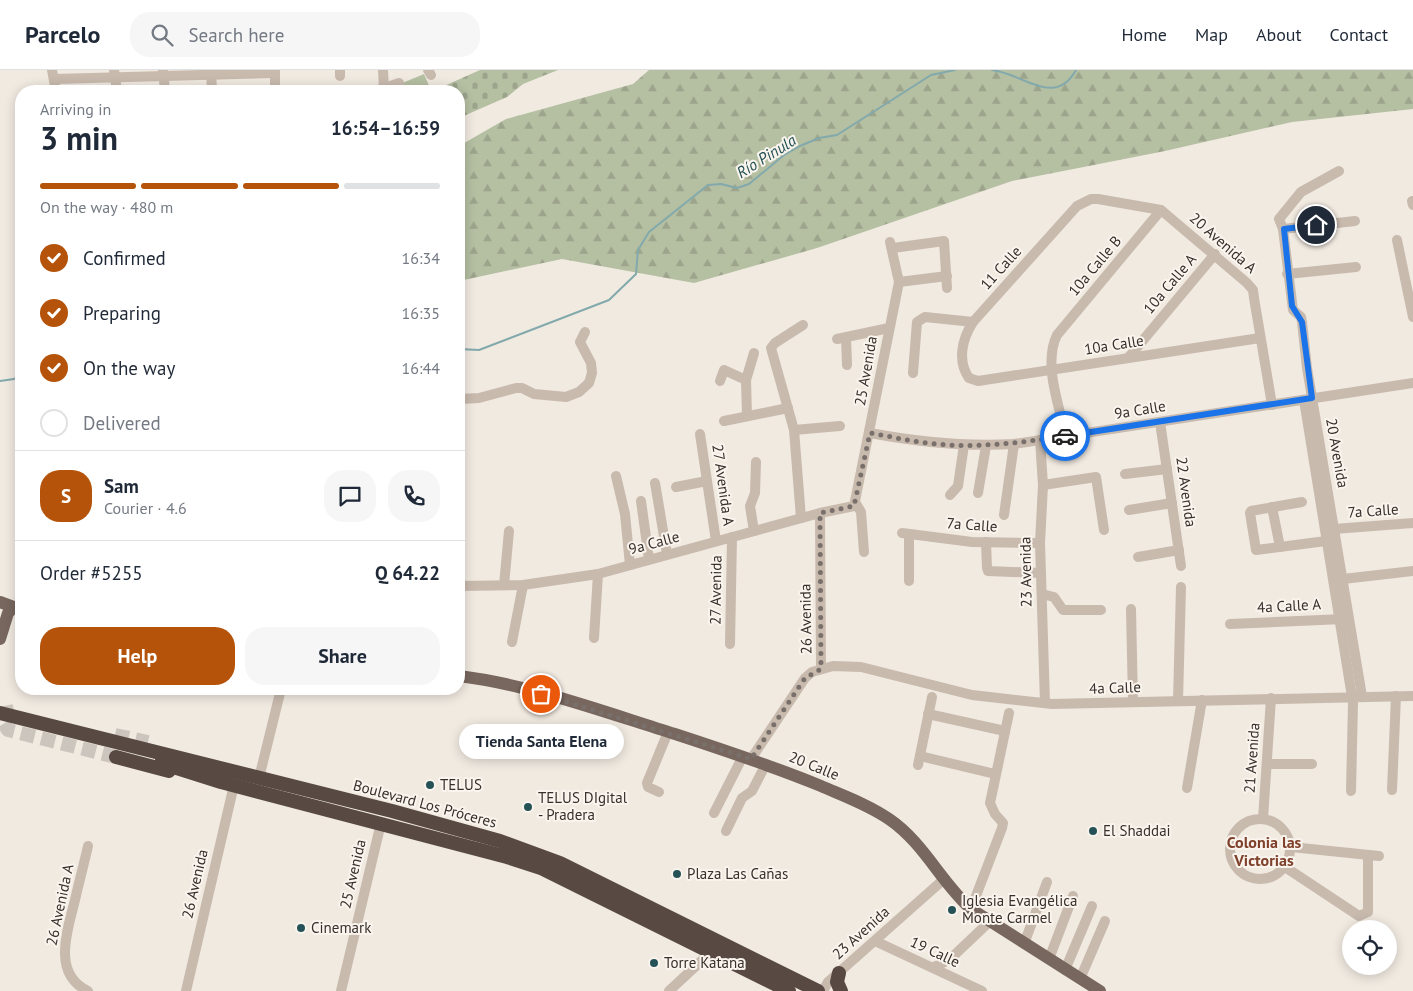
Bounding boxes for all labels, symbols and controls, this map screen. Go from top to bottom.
search box [130,12,480,57]
text: Parcelo [25,19,100,50]
icon: search [148,21,176,49]
text: Search here [188,23,284,47]
text: Home [1121,23,1167,46]
text: Map [1195,23,1228,46]
text: About [1256,23,1302,46]
text: Contact [1330,23,1388,46]
text: Arriving in [40,99,111,119]
text: 16:54–16:59 [331,116,440,140]
text: 3 min [40,117,118,159]
water label: Río Pinula [732,130,800,182]
text: On the way · 480 m [40,197,173,217]
pin [1295,204,1337,246]
street label: 20 Avenida A [1186,208,1261,277]
icon: home [1302,211,1330,239]
street label: 10a Calle B [1064,232,1125,300]
street label: 11 Calle [976,242,1025,294]
icon: check [40,244,68,272]
text: Confirmed [83,246,166,270]
text: 16:34 [402,248,440,268]
street label: 10a Calle A [1139,250,1200,317]
icon: check [40,299,68,327]
text: Preparing [83,301,161,325]
text: 16:35 [402,303,440,323]
street label: 10a Calle [1083,330,1145,359]
street label: 25 Avenida [850,335,881,407]
icon: check [40,354,68,382]
text: On the way [83,356,175,380]
text: 16:44 [402,358,440,378]
street label: 9a Calle [1113,396,1167,423]
text: Delivered [83,411,161,435]
courier [1040,411,1090,461]
street label: 20 Avenida [1322,417,1353,489]
icon: car [1051,422,1079,450]
street label: 27 Avenida A [708,443,739,527]
street label: 22 Avenida [1172,456,1201,528]
button: chat [324,470,376,522]
button: phone [388,470,440,522]
text: Sam [104,474,139,498]
text: S [61,484,71,508]
text: Courier · 4.6 [104,498,187,518]
street label: 7a Calle [1347,499,1399,522]
street label: 7a Calle [946,513,998,536]
street label: 9a Calle [626,527,681,558]
street label: 23 Avenida [1015,537,1036,607]
street label: 27 Avenida [705,555,726,625]
text: Order #5255 [40,561,143,585]
text: Q 64.22 [375,561,440,585]
street label: 26 Avenida [795,584,816,654]
street label: 4a Calle A [1256,594,1322,617]
button: Help [40,627,235,685]
button: Share [245,627,440,685]
pin [520,673,562,715]
street label: 4a Calle [1089,677,1141,698]
icon: bag [527,680,555,708]
street label: 21 Avenida [1240,722,1263,794]
callout: Tienda Santa Elena [458,724,624,759]
text: Tienda Santa Elena [476,731,607,751]
street label: 20 Calle [786,747,842,784]
street label: Boulevard Los Próceres [351,775,499,832]
place label: TELUS [440,775,482,794]
marker: TELUS [424,779,436,791]
place label: TELUS DIgital - Pradera [538,788,628,824]
marker: TELUS DIgital - Pradera [522,801,534,813]
place label: El Shaddai [1103,821,1171,840]
marker: El Shaddai [1087,825,1099,837]
district label: Colonia las Victorias [1227,832,1302,870]
street label: 25 Avenida [335,837,370,910]
street label: 26 Avenida [177,847,212,920]
street label: 26 Avenida A [42,862,77,947]
place label: Plaza Las Cañas [687,864,788,883]
marker: Plaza Las Cañas [671,868,683,880]
place label: Iglesia Evangélica Monte Carmel [962,891,1077,927]
street label: 23 Avenida [828,902,893,963]
marker: Iglesia Evangélica Monte Carmel [946,904,958,916]
place label: Cinemark [311,918,372,937]
map controls [1342,920,1397,975]
button: locate [1342,920,1397,975]
marker: Cinemark [295,922,307,934]
street label: 19 Calle [907,932,963,971]
place label: Torre Katana [664,953,745,972]
marker: Torre Katana [648,957,660,969]

